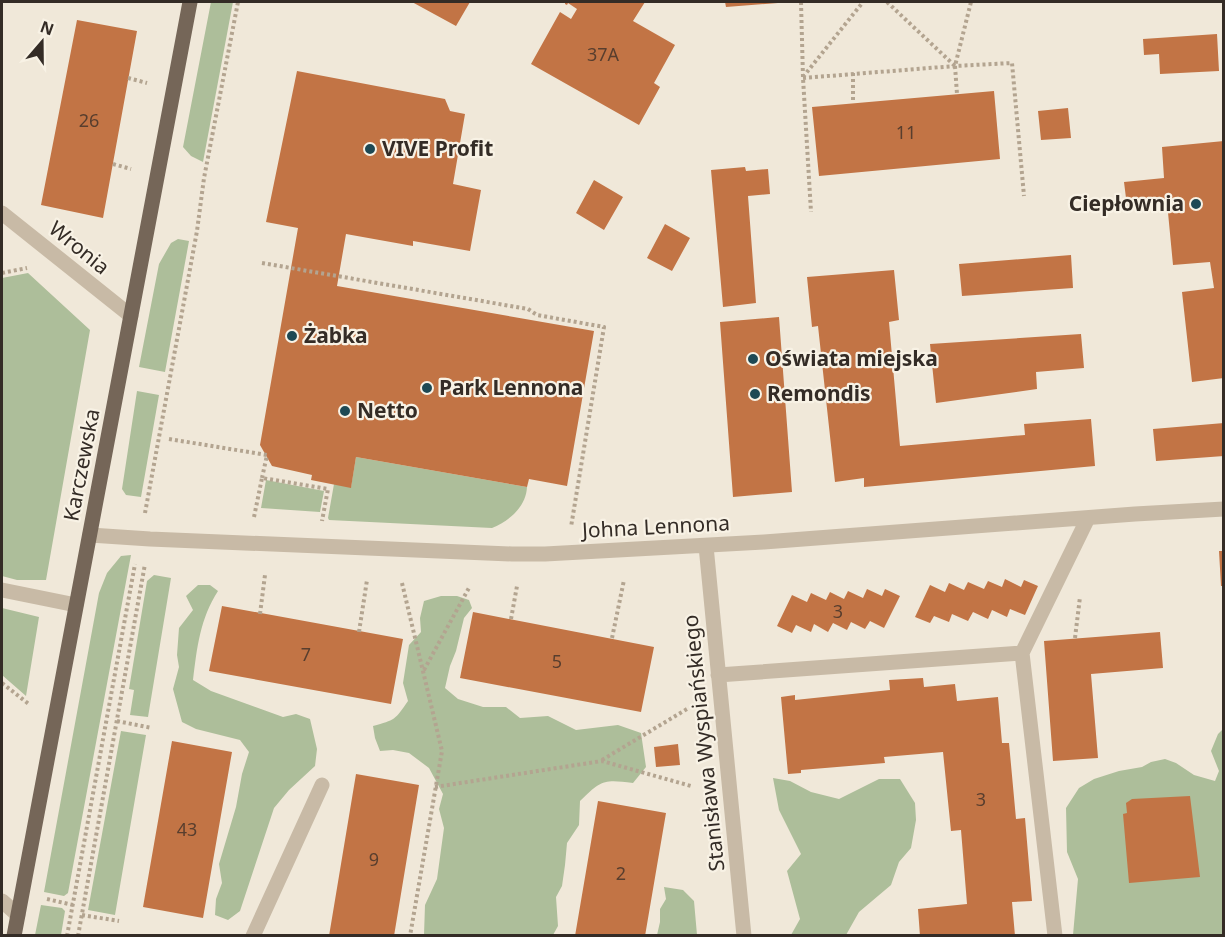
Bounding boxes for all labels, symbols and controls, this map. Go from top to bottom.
north arrow [12,12,72,72]
text: N [37,15,57,40]
house number: 37A [587,42,620,66]
house number: 26 [79,108,99,132]
house number: 11 [896,120,916,144]
place label: VIVE Profit [382,134,493,162]
marker: VIVE Profit [363,142,377,156]
place label: Ciepłownia [1069,189,1184,217]
marker: Ciepłownia [1189,197,1203,211]
street label: Wronia [43,214,116,280]
place label: Żabka [304,321,368,349]
marker: Żabka [285,329,299,343]
place label: Oświata miejska [765,344,938,372]
marker: Oświata miejska [746,352,760,366]
place label: Park Lennona [439,373,583,401]
place label: Remondis [767,379,871,407]
marker: Park Lennona [420,381,434,395]
marker: Remondis [748,387,762,401]
place label: Netto [357,396,418,424]
marker: Netto [338,404,352,418]
street label: Karczewska [56,406,106,523]
street label: Johna Lennona [579,508,731,544]
house number: 3 [833,599,843,623]
street label: Stanisława Wyspiańskiego [676,613,730,873]
house number: 7 [301,642,311,666]
house number: 5 [552,649,562,673]
house number: 3 [976,787,986,811]
house number: 43 [177,817,197,841]
house number: 9 [369,847,379,871]
house number: 2 [616,861,626,885]

